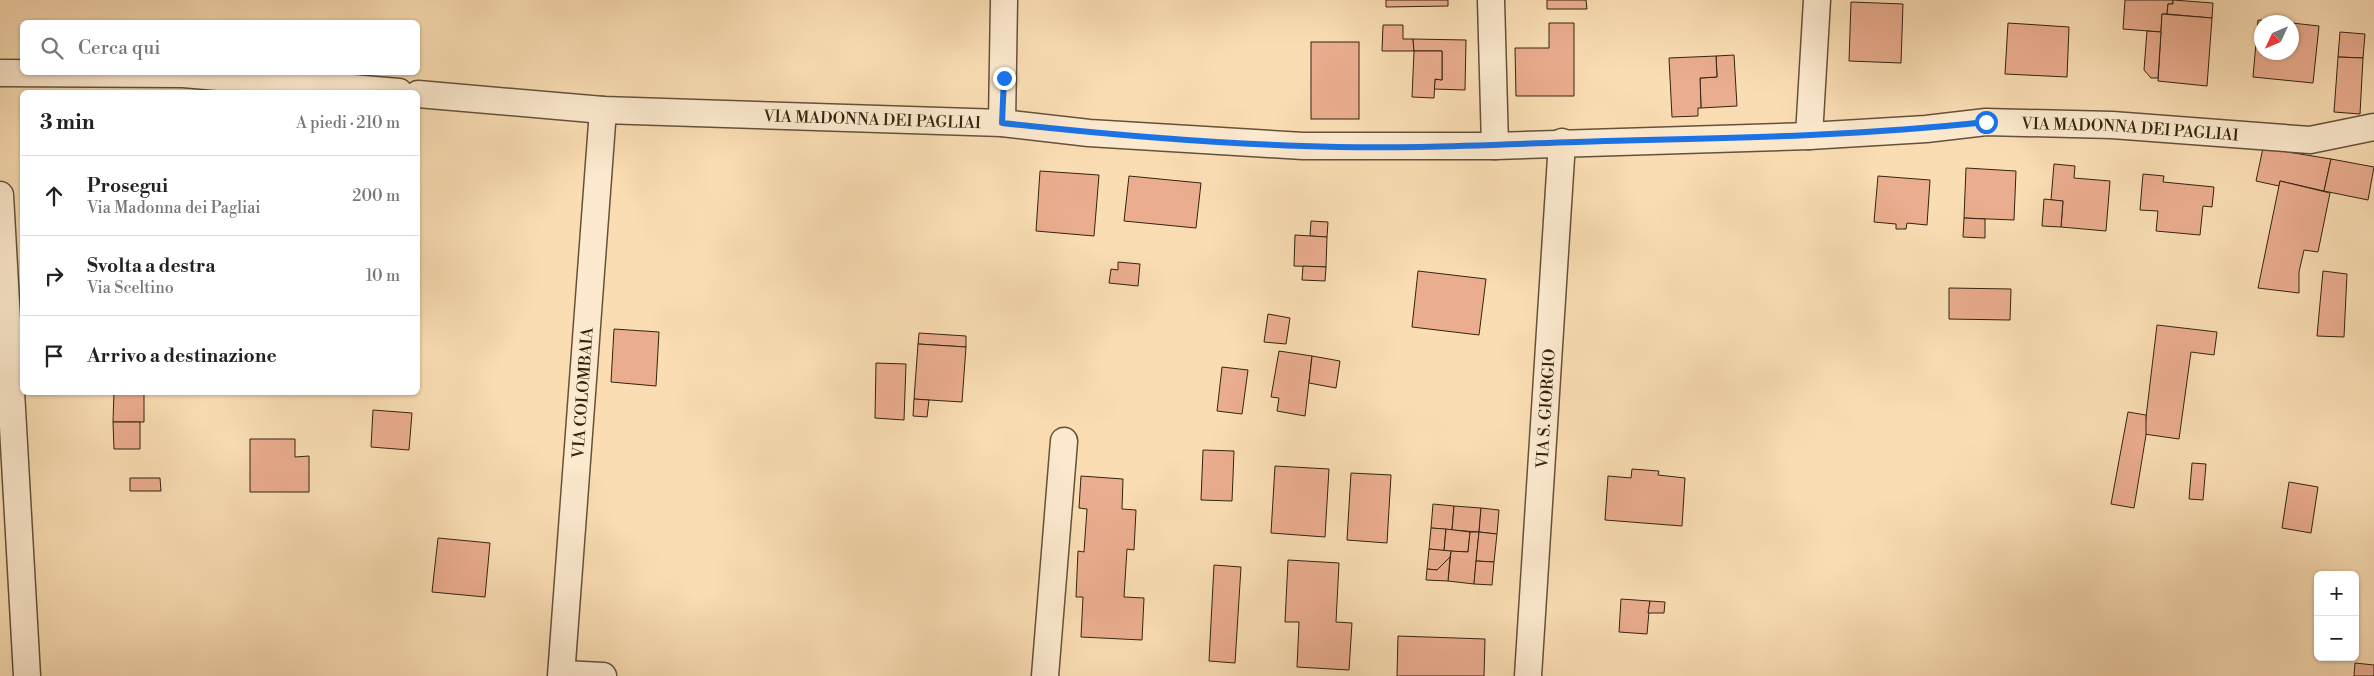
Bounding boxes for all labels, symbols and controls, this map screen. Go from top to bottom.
north arrow [2254,15,2299,60]
search box [20,20,420,75]
icon: search [38,34,66,62]
text: Cerca qui [78,36,161,60]
route end [993,67,1016,90]
street label: VIA MADONNA DEI PAGLIAI [762,106,981,133]
text: 3 min [40,110,95,136]
route start [1975,111,1998,134]
text: A piedi · 210 m [296,113,400,133]
street label: VIA MADONNA DEI PAGLIAI [2020,114,2239,146]
text: Prosegui [87,174,168,198]
icon: ahead [40,182,68,210]
text: 200 m [352,186,400,206]
text: Via Madonna dei Pagliai [87,198,261,218]
text: Svolta a destra [87,254,215,278]
icon: right [40,262,68,290]
text: 10 m [366,266,400,286]
text: Via Sceltino [87,278,174,298]
street label: VIA COLOMBAIA [568,326,598,460]
icon: arrive [40,342,68,370]
text: Arrivo a destinazione [87,344,277,368]
street label: VIA S. GIORGIO [1532,348,1560,470]
map controls [2314,571,2359,661]
button: + [2314,571,2359,616]
button: − [2314,616,2359,661]

